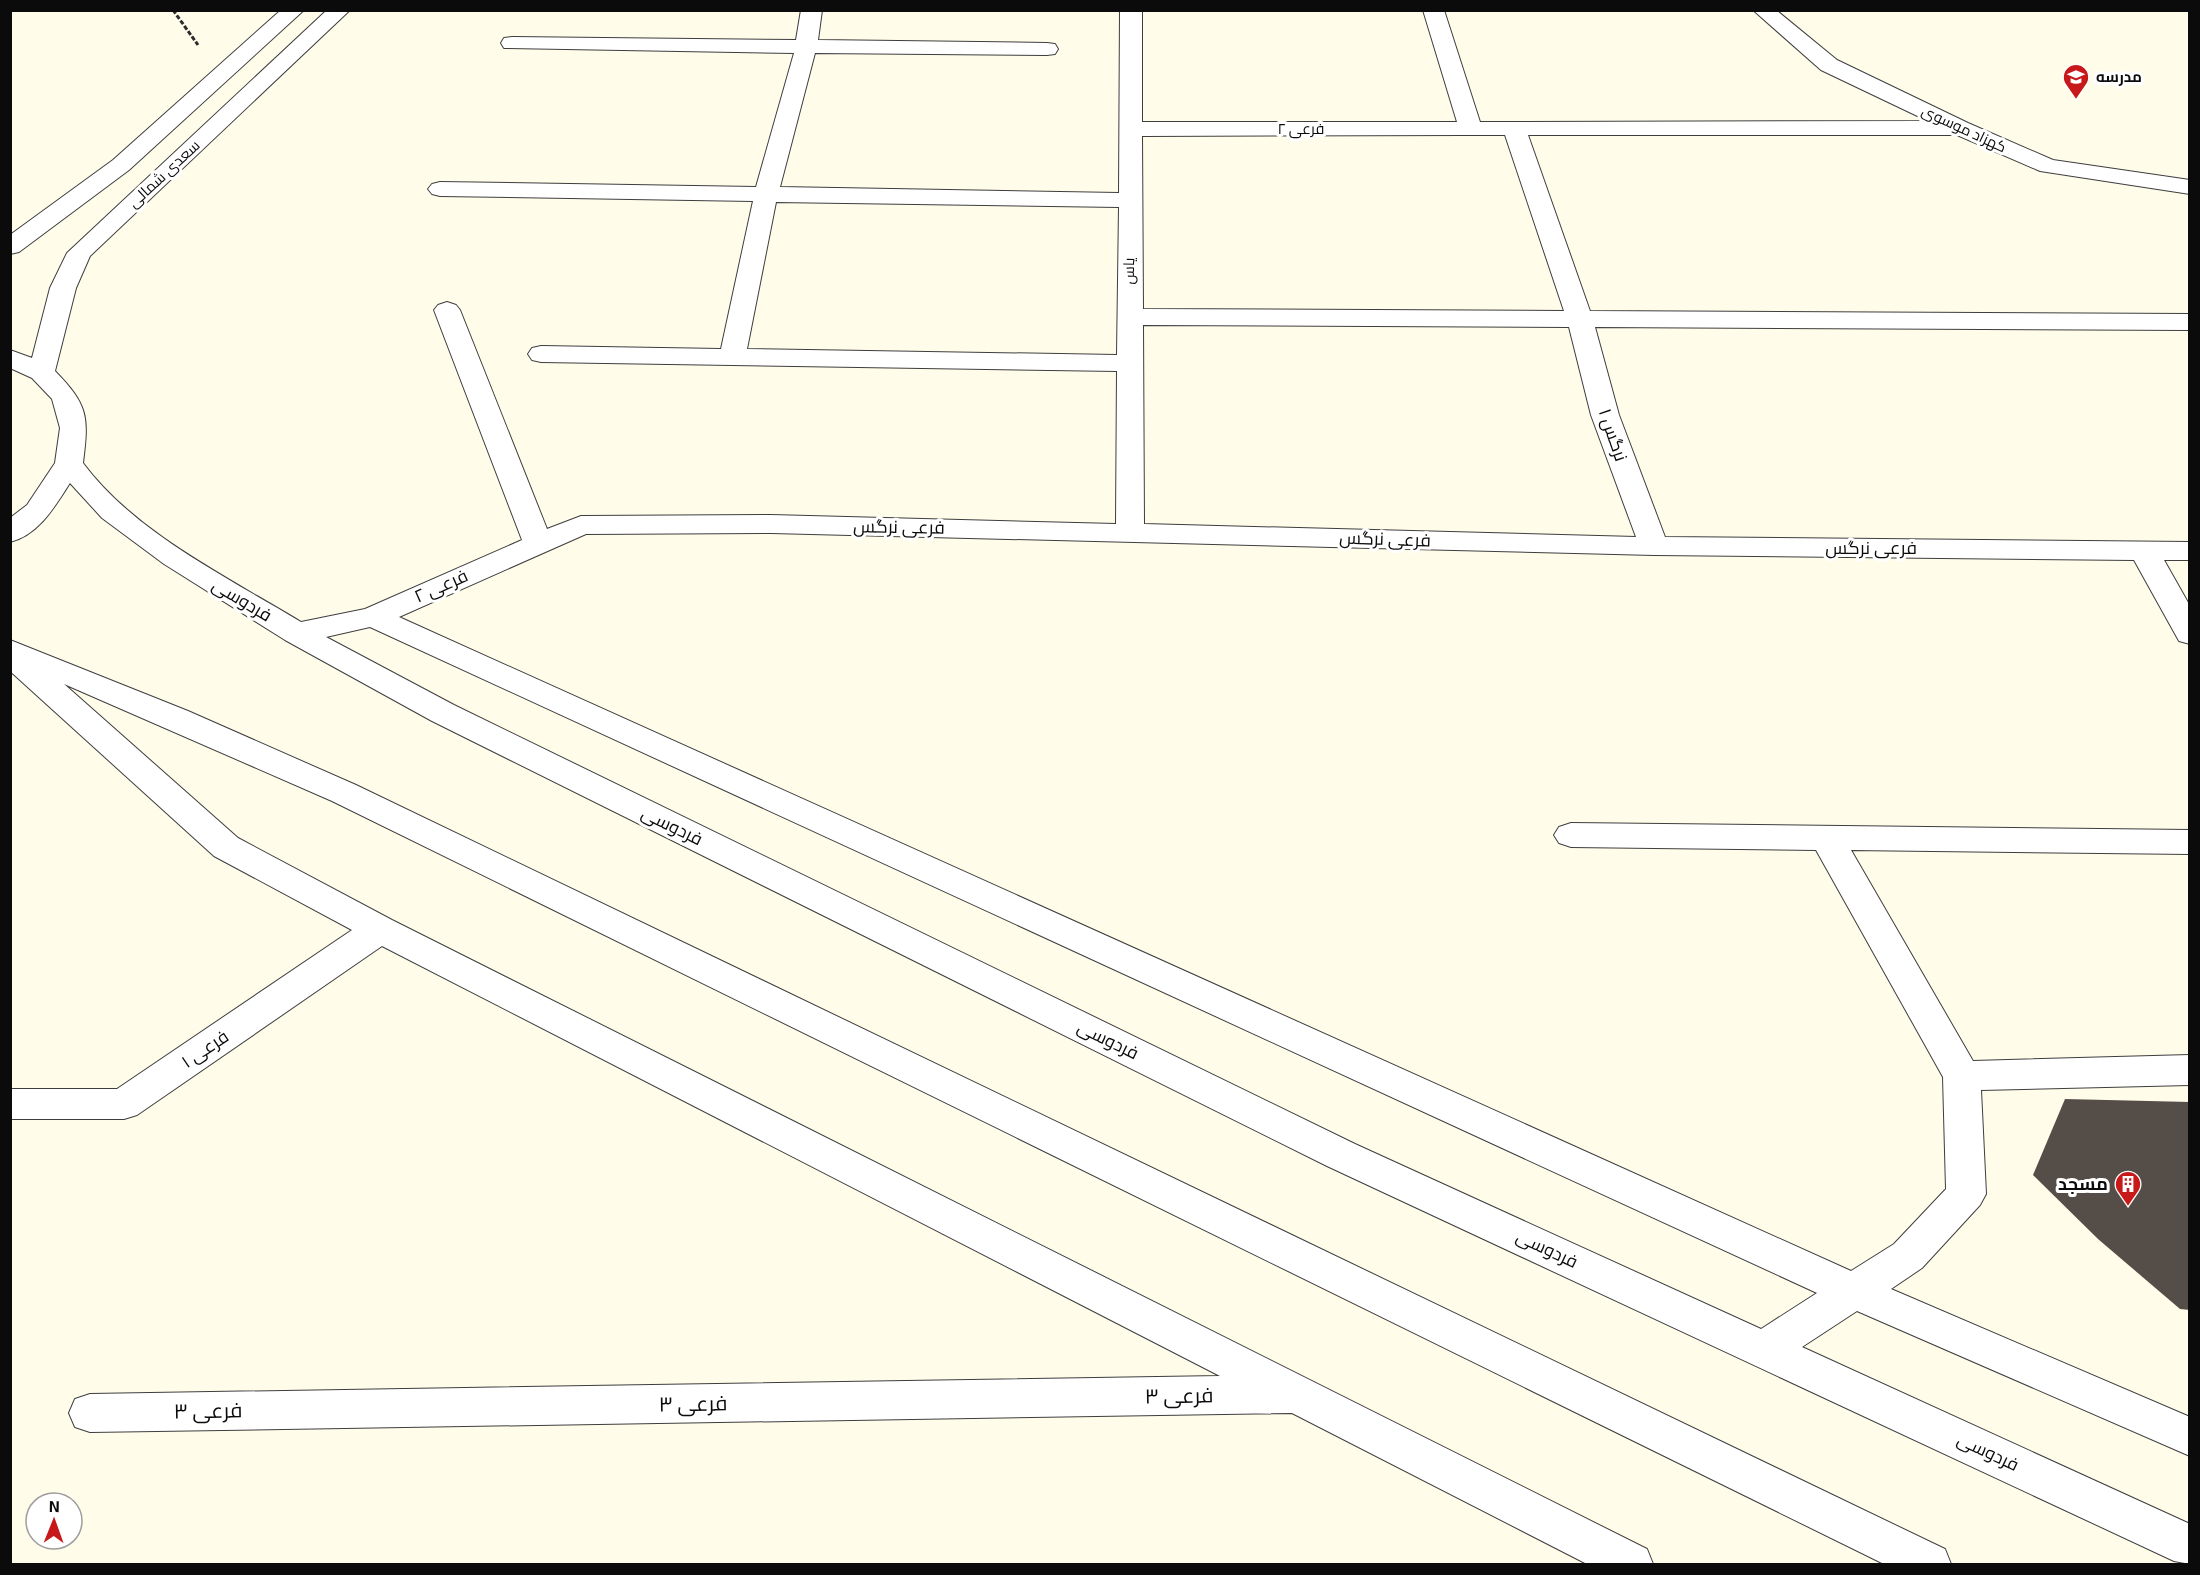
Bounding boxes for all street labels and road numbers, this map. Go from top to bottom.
street label: کهزاد موسوی [1917,96,2012,161]
street label: فرعی ۲ [1278,114,1324,143]
street label: سعدی شمالی [120,132,207,215]
street label: یاس [1114,257,1143,285]
street label: نرگس ۱ [1589,404,1638,466]
street label: فرعی نرگس [853,509,945,544]
street label: فرعی نرگس [1339,520,1431,557]
street label: فرعی نرگس [1825,531,1917,564]
street label: فرعی ۲ [408,559,473,612]
street label: فردوسی [206,569,279,631]
street label: فردوسی [635,796,709,855]
street label: فردوسی [1071,1010,1145,1069]
street label: فرعی ۱ [174,1020,236,1077]
street label: فردوسی [1510,1220,1584,1277]
street label: فرعی ۳ [1144,1375,1214,1416]
street label: فرعی ۳ [658,1383,728,1424]
street label: فرعی ۳ [173,1390,243,1431]
street label: فردوسی [1951,1423,2025,1480]

